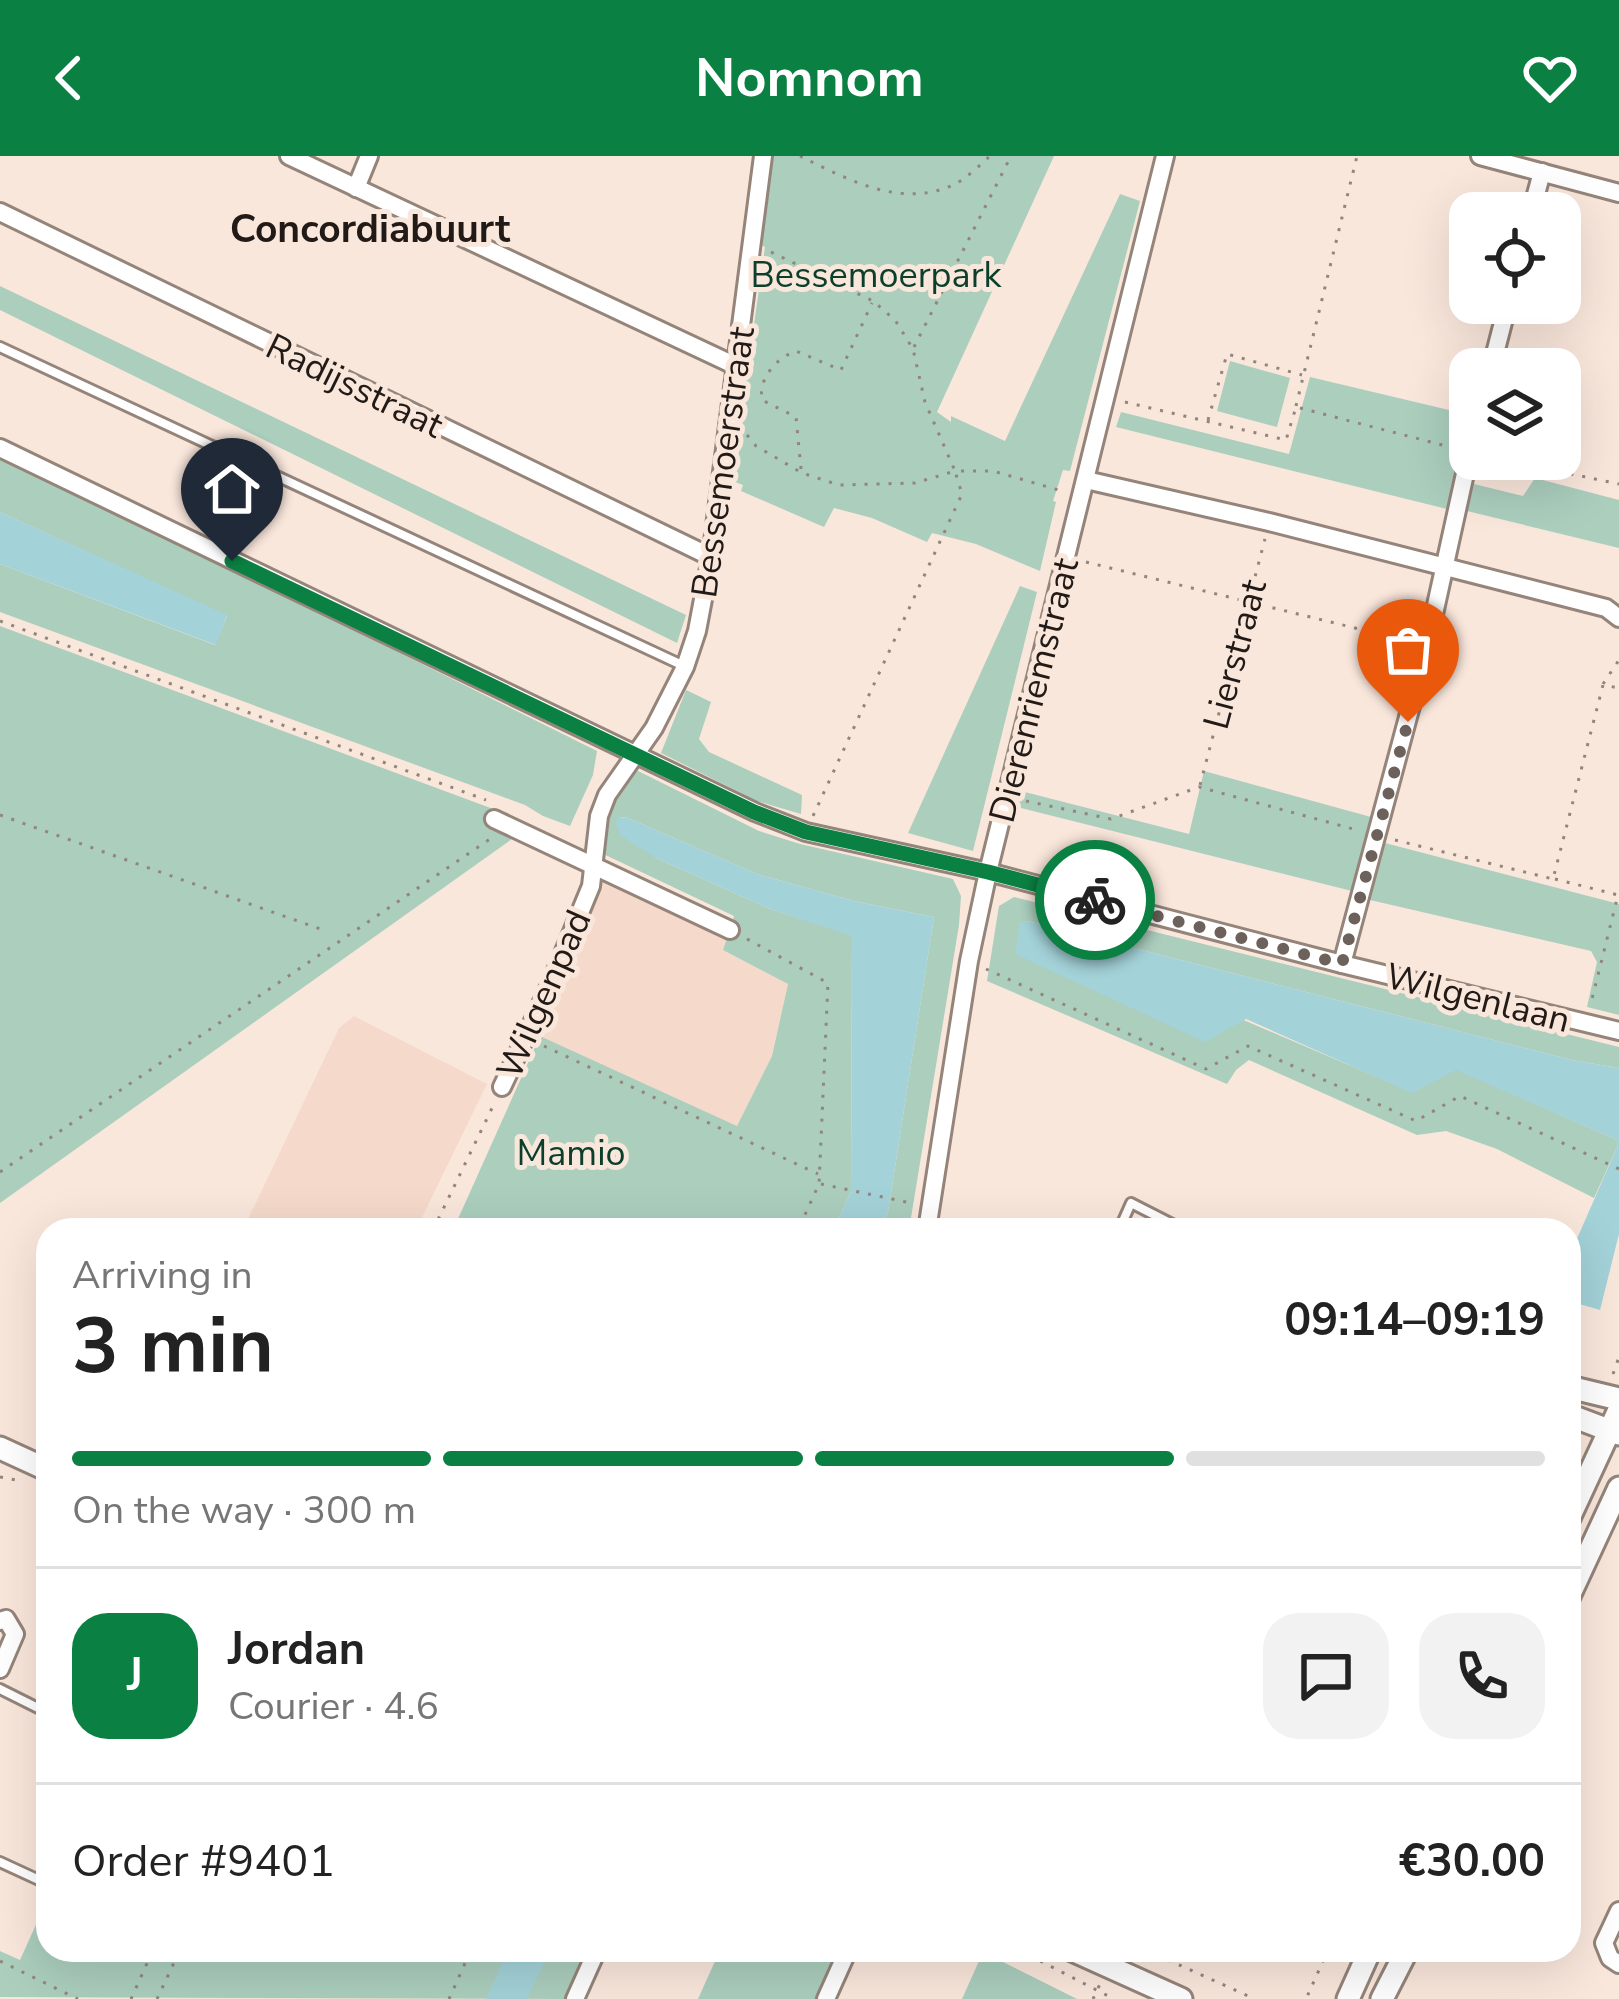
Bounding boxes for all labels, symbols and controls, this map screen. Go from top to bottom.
text: Nomnom [695,41,924,115]
icon: back [36,45,102,111]
icon: heart [1517,45,1583,111]
map controls [1449,192,1581,480]
button: locate [1449,192,1581,324]
district label: Concordiabuurt [230,203,511,256]
park label: Bessemoerpark [750,251,1003,300]
street label: Radijsstraat [258,322,451,451]
street label: Bessemoerstraat [680,323,767,601]
button: layers [1449,348,1581,480]
pin [181,438,283,561]
icon: home [199,456,265,522]
street label: Dierenriemstraat [978,553,1091,828]
street label: Lierstraat [1192,574,1279,735]
pin [1357,599,1459,722]
icon: bag [1375,617,1441,683]
courier [1035,840,1155,960]
icon: bike [1062,867,1128,933]
street label: Wilgenpad [485,902,603,1087]
street label: Wilgenlaan [1380,952,1575,1045]
park label: Mamio [516,1129,626,1178]
text: Arriving in [72,1249,253,1302]
text: 09:14–09:19 [1284,1290,1545,1351]
text: 3 min [72,1293,274,1400]
text: On the way · 300 m [72,1484,416,1537]
button: chat [1263,1613,1389,1739]
button: phone [1419,1613,1545,1739]
text: Jordan [228,1619,365,1680]
text: J [127,1645,143,1706]
text: Courier · 4.6 [228,1680,439,1733]
text: Order #9401 [72,1831,335,1892]
text: €30.00 [1399,1831,1545,1892]

